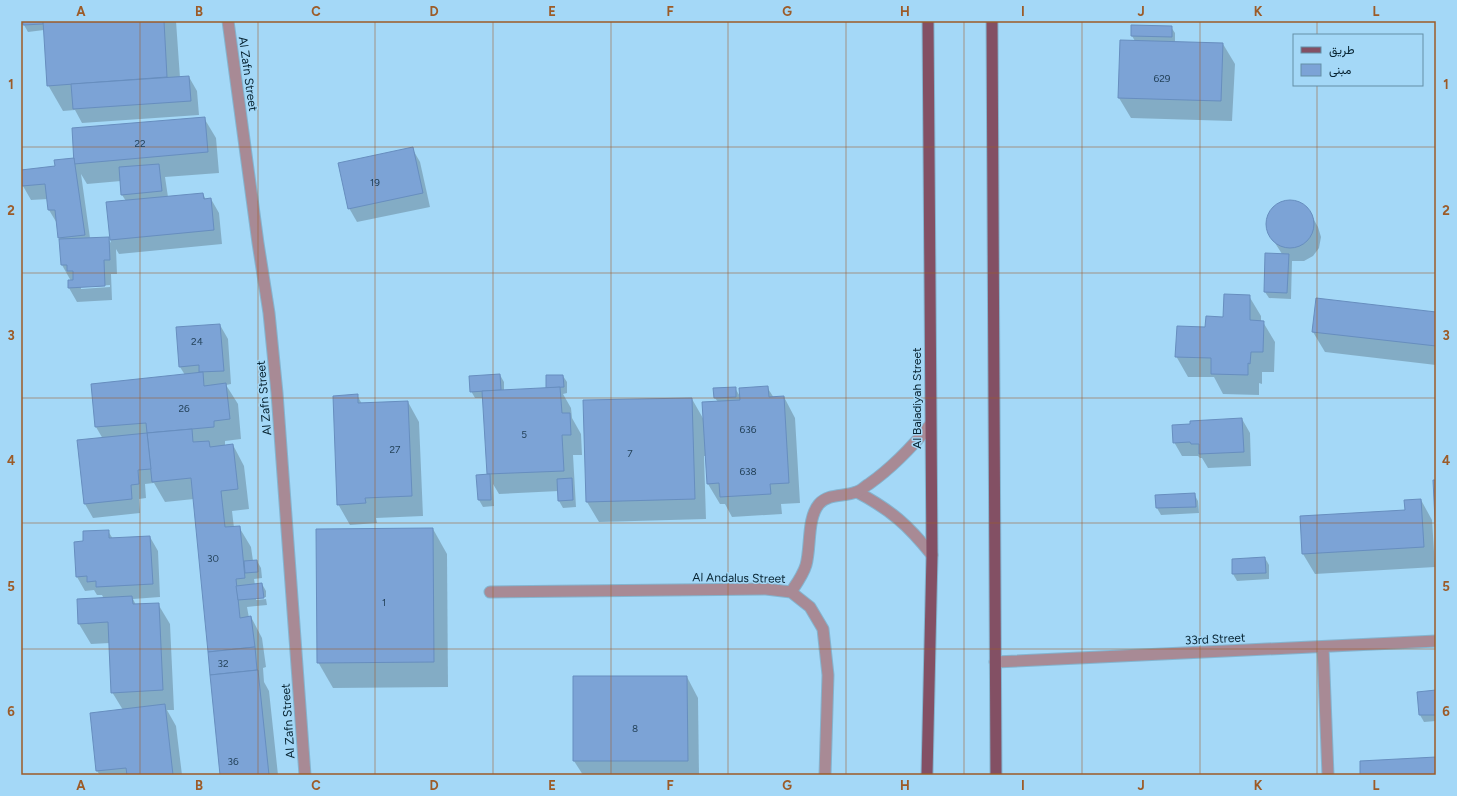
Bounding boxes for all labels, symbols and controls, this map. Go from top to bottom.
text: A [76,4,86,19]
text: B [195,4,203,19]
text: C [311,4,321,19]
text: D [429,4,439,19]
text: E [548,4,556,19]
text: F [666,4,674,19]
text: G [782,4,792,19]
text: H [900,4,910,19]
text: I [1021,4,1025,19]
text: J [1137,4,1145,19]
text: K [1254,4,1263,19]
text: L [1373,4,1380,19]
legend [1293,34,1423,86]
street label: Al Zafn Street [236,36,260,113]
text: طريق [1329,43,1355,58]
text: مبنى [1329,63,1351,78]
house number: 629 [1154,72,1171,85]
text: 1 [8,77,14,92]
text: 1 [1443,77,1449,92]
house number: 22 [134,137,146,150]
house number: 19 [370,176,380,189]
text: 2 [7,203,15,218]
text: 2 [1442,203,1450,218]
text: 3 [7,328,15,343]
text: 3 [1442,328,1450,343]
house number: 24 [191,335,203,348]
street label: Al Baladiyah Street [910,347,924,449]
street label: Al Zafn Street [254,359,274,436]
house number: 26 [178,402,190,415]
house number: 636 [740,423,757,436]
house number: 5 [521,428,527,441]
house number: 27 [390,443,401,456]
house number: 7 [627,447,633,460]
text: 4 [7,453,15,468]
text: 4 [1442,453,1450,468]
house number: 638 [739,465,757,478]
house number: 30 [207,552,219,565]
street label: Al Andalus Street [692,570,786,586]
text: 5 [7,579,15,594]
text: 5 [1442,579,1450,594]
house number: 1 [382,596,386,609]
street label: 33rd Street [1184,630,1246,648]
house number: 32 [217,657,229,670]
street label: Al Zafn Street [278,683,298,759]
text: 6 [7,704,15,719]
text: 6 [1442,704,1450,719]
house number: 8 [632,722,638,735]
house number: 36 [227,755,239,768]
text: A [76,778,86,793]
text: B [195,778,203,793]
text: C [311,778,321,793]
text: D [429,778,439,793]
text: E [548,778,556,793]
text: F [666,778,674,793]
text: G [782,778,792,793]
text: H [900,778,910,793]
text: I [1021,778,1025,793]
text: J [1137,778,1145,793]
text: K [1254,778,1263,793]
text: L [1373,778,1380,793]

